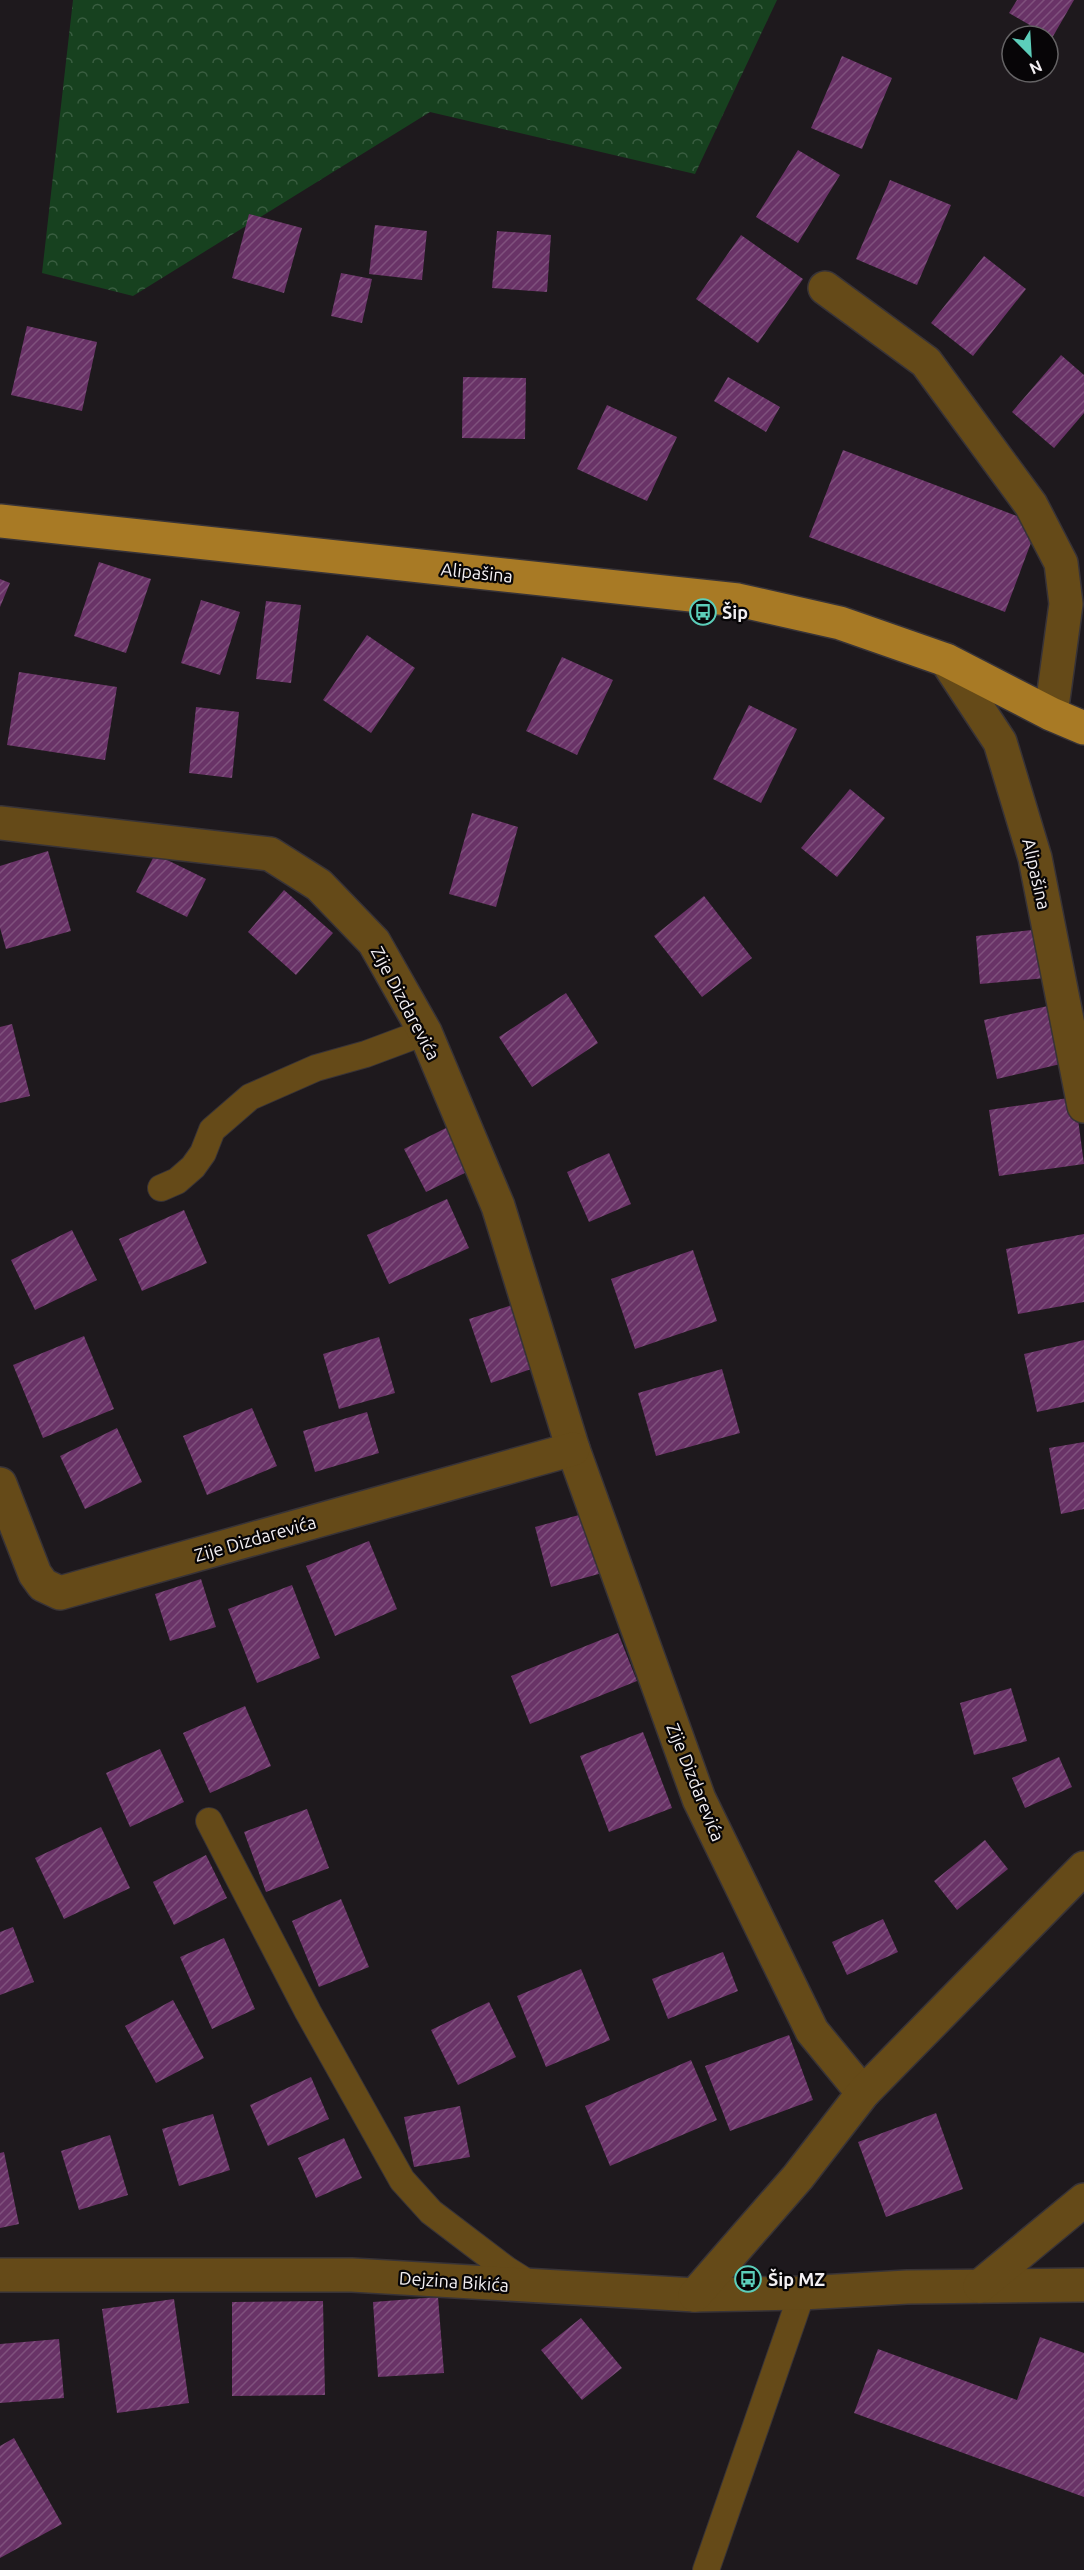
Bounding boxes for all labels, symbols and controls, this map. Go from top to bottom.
north arrow [1000,24,1060,84]
text: N [1027,57,1045,78]
street label: Alipašina [440,558,514,586]
bus stop icon: Šip [688,597,718,627]
place label: Šip [722,601,748,622]
street label: Alipašina [1019,837,1055,911]
street label: Zije Dizdarevića [368,943,444,1063]
street label: Zije Dizdarevića [192,1511,318,1565]
street label: Zije Dizdarevića [663,1720,729,1844]
bus stop icon: Šip MZ [733,2264,763,2294]
street label: Dejzina Bikića [398,2267,510,2295]
place label: Šip MZ [768,2268,825,2289]

